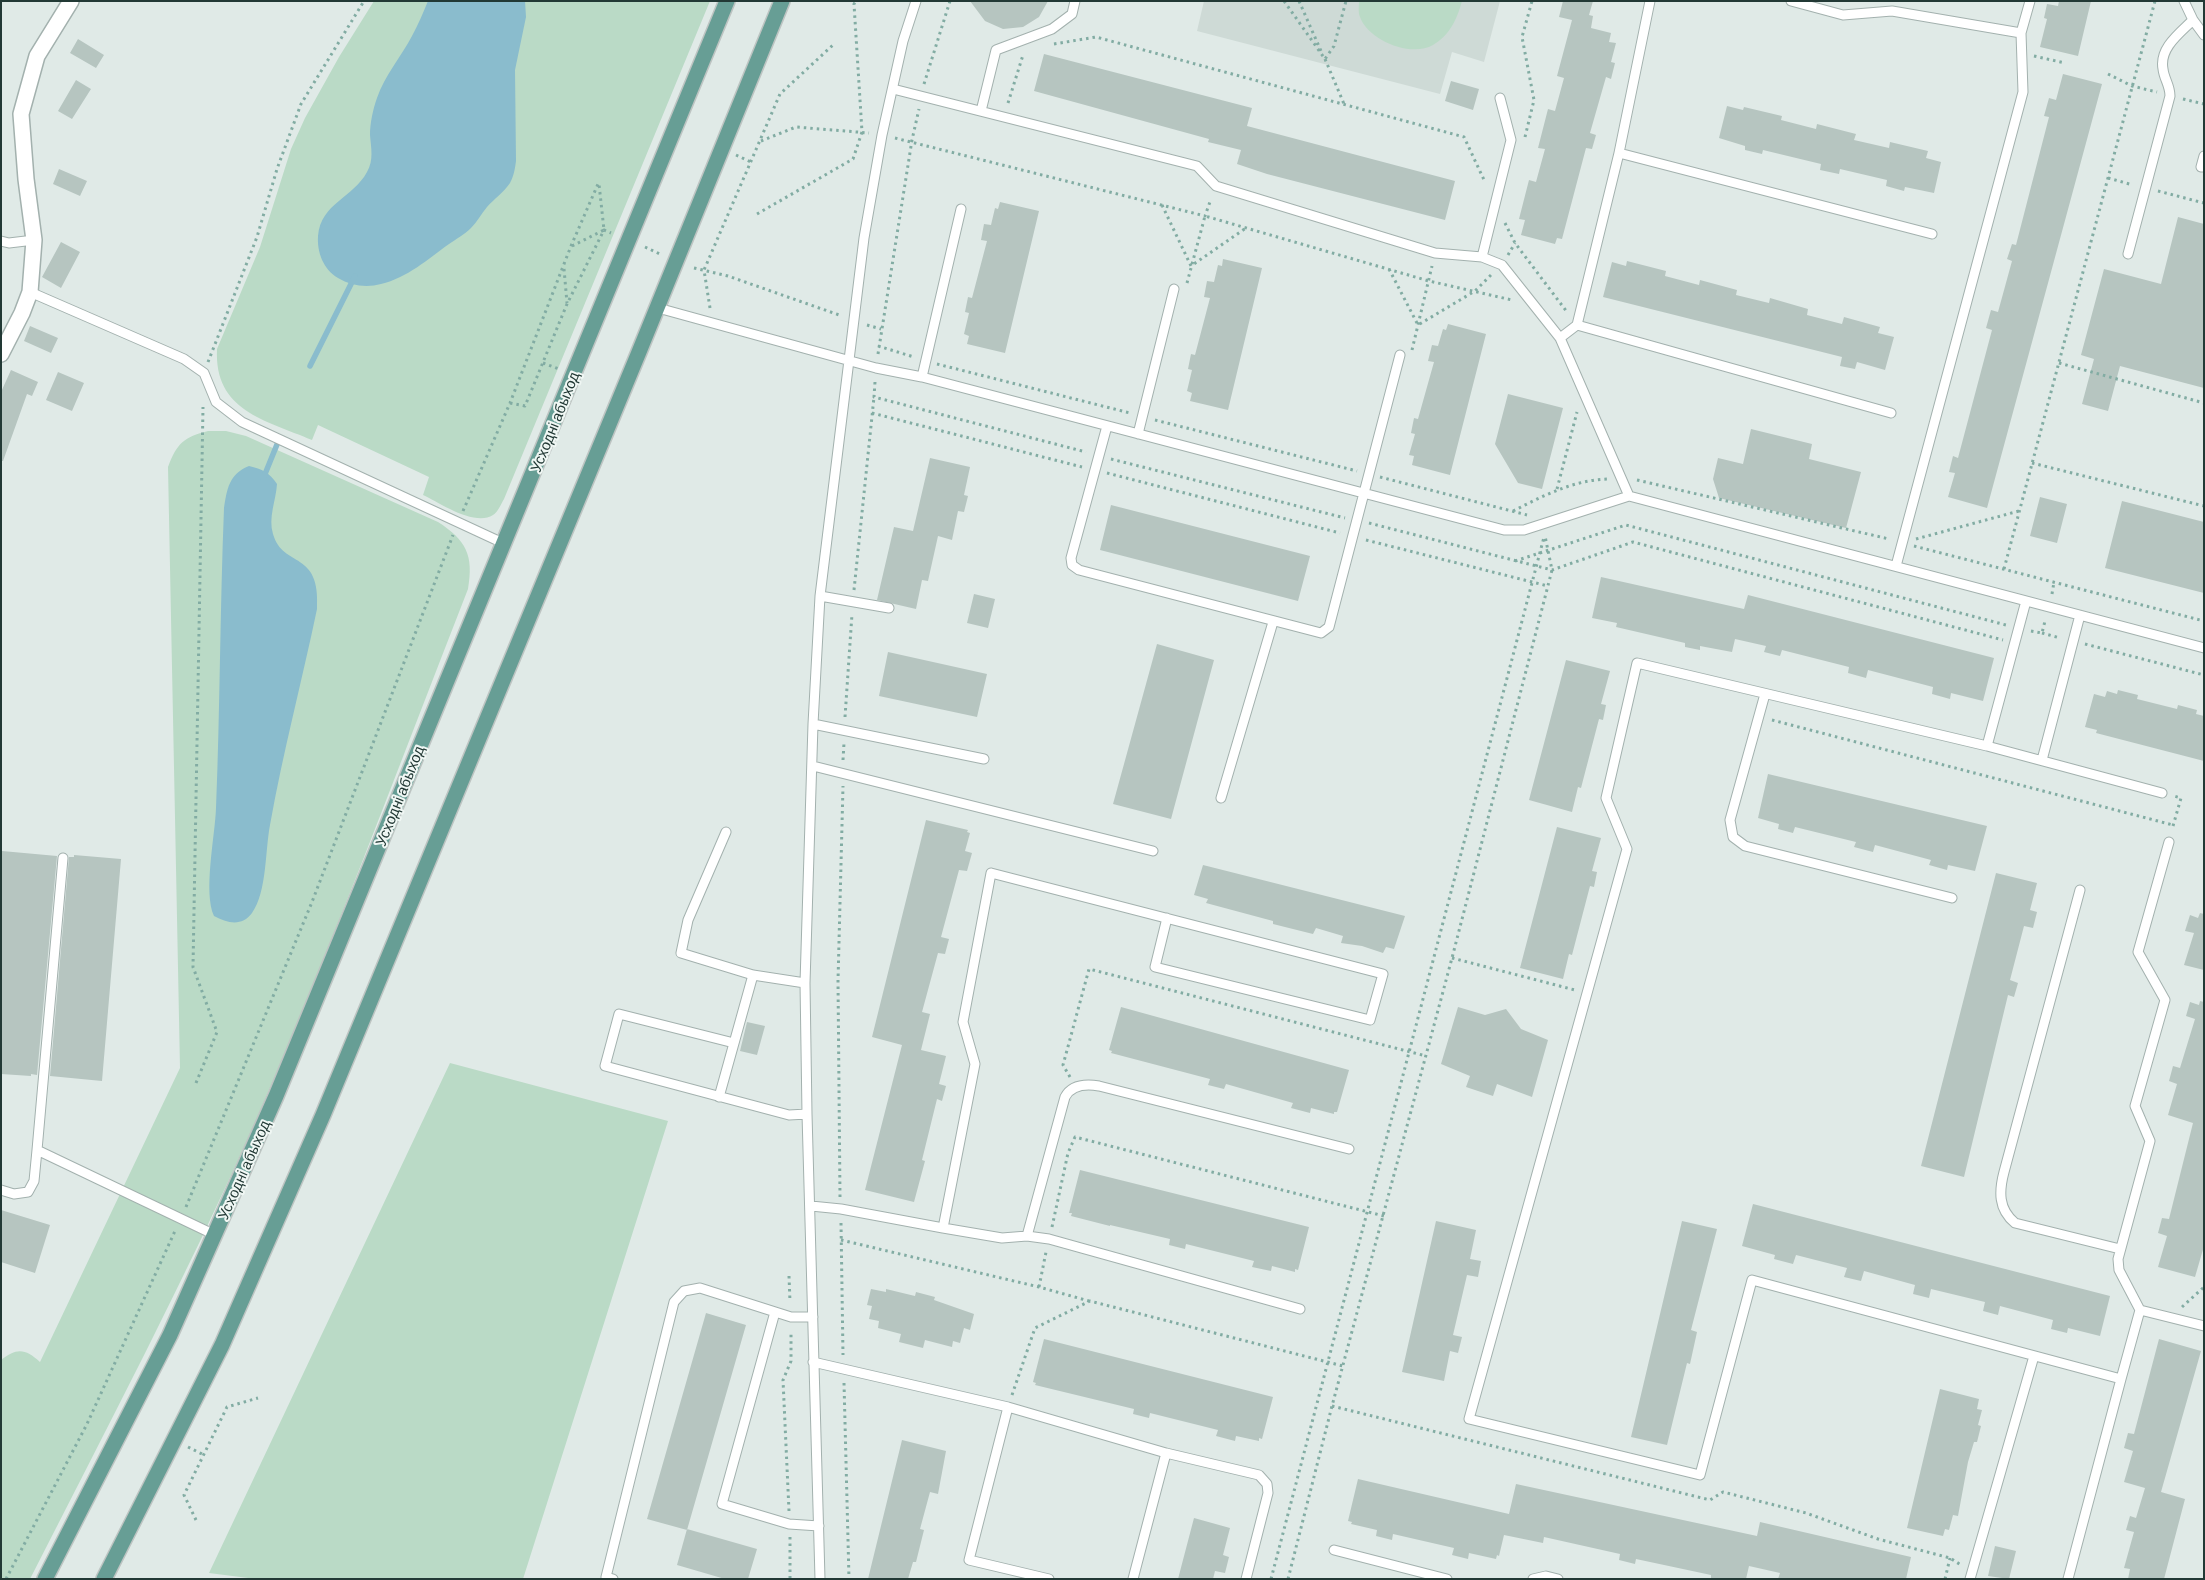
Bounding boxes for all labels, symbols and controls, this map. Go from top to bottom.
street label: Усходні абыход [527,369,583,475]
street label: Усходні абыход [372,743,428,849]
street label: Усходні абыход [214,1118,274,1222]

